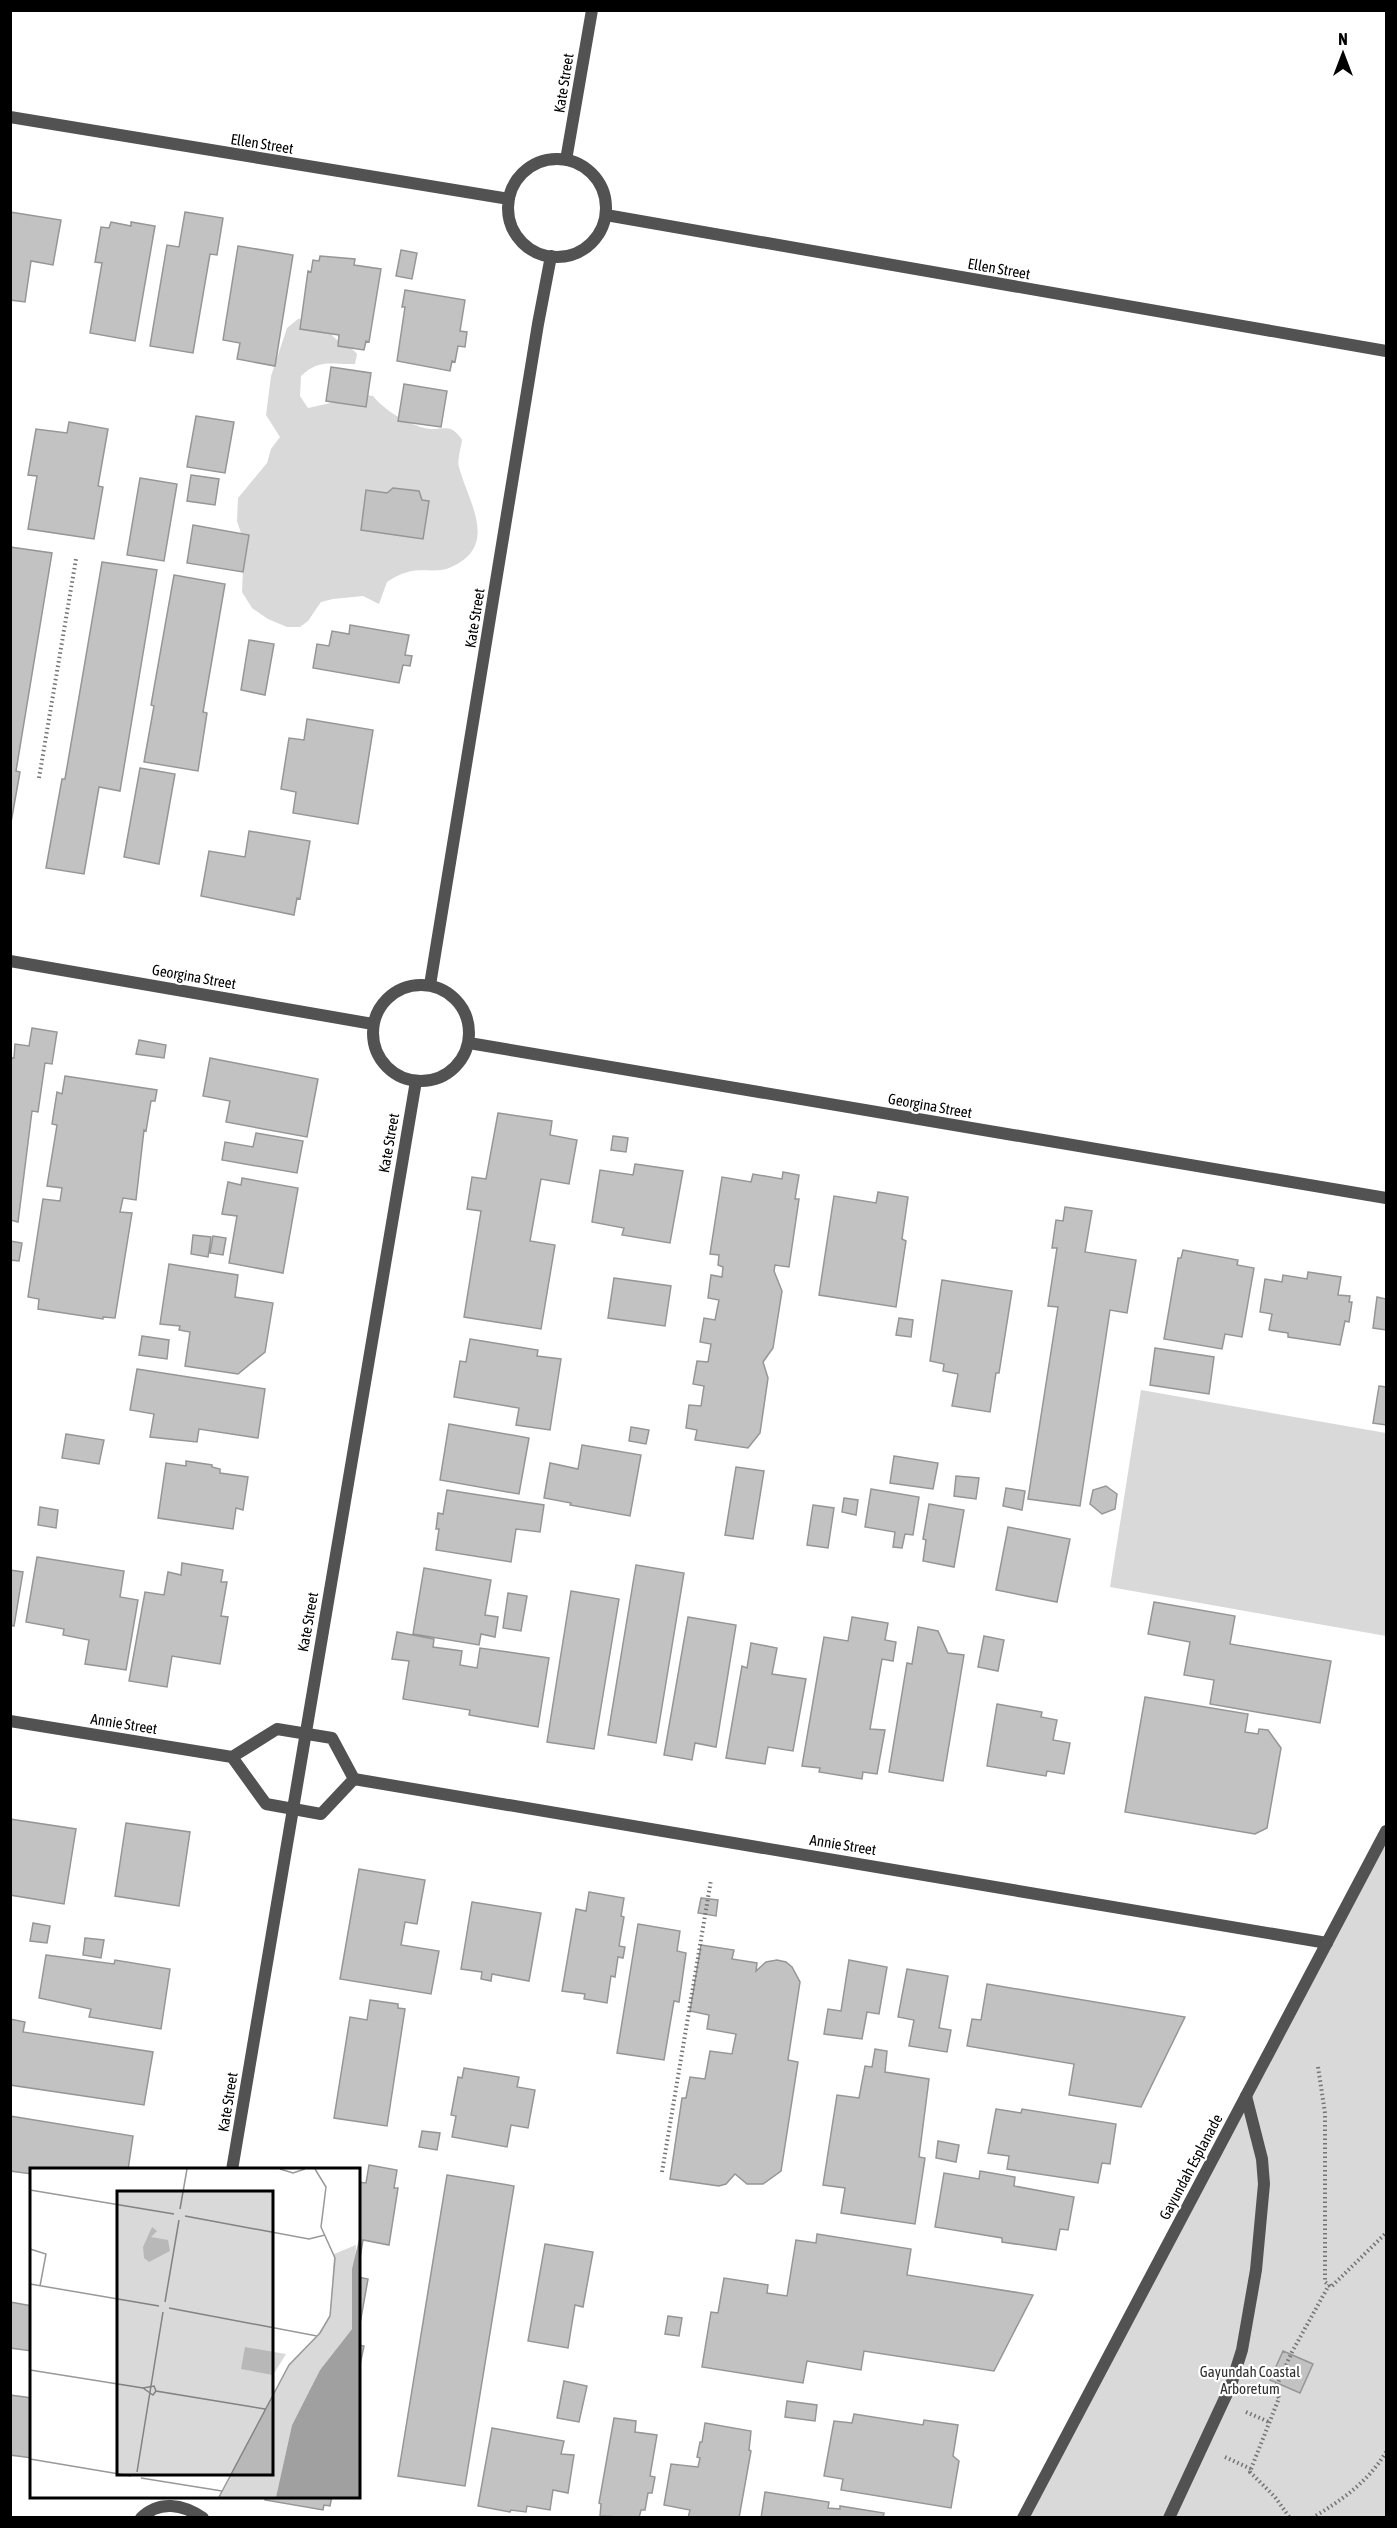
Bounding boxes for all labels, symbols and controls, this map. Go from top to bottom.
north arrow [1313,24,1373,84]
text: N [1338,30,1348,48]
street label: Kate Street [550,52,577,114]
street label: Ellen Street [230,130,295,157]
street label: Ellen Street [966,255,1032,282]
street label: Kate Street [461,587,488,649]
street label: Georgina Street [151,961,237,992]
street label: Georgina Street [887,1090,973,1121]
street label: Kate Street [375,1112,402,1174]
street label: Kate Street [294,1591,321,1653]
street label: Annie Street [90,1710,159,1737]
street label: Annie Street [809,1831,878,1858]
street label: Kate Street [214,2071,241,2133]
street label: Gayundah Esplanade [1156,2111,1226,2222]
inset map [30,2168,360,2498]
park label: Gayundah Coastal Arboretum [1200,2363,1300,2397]

